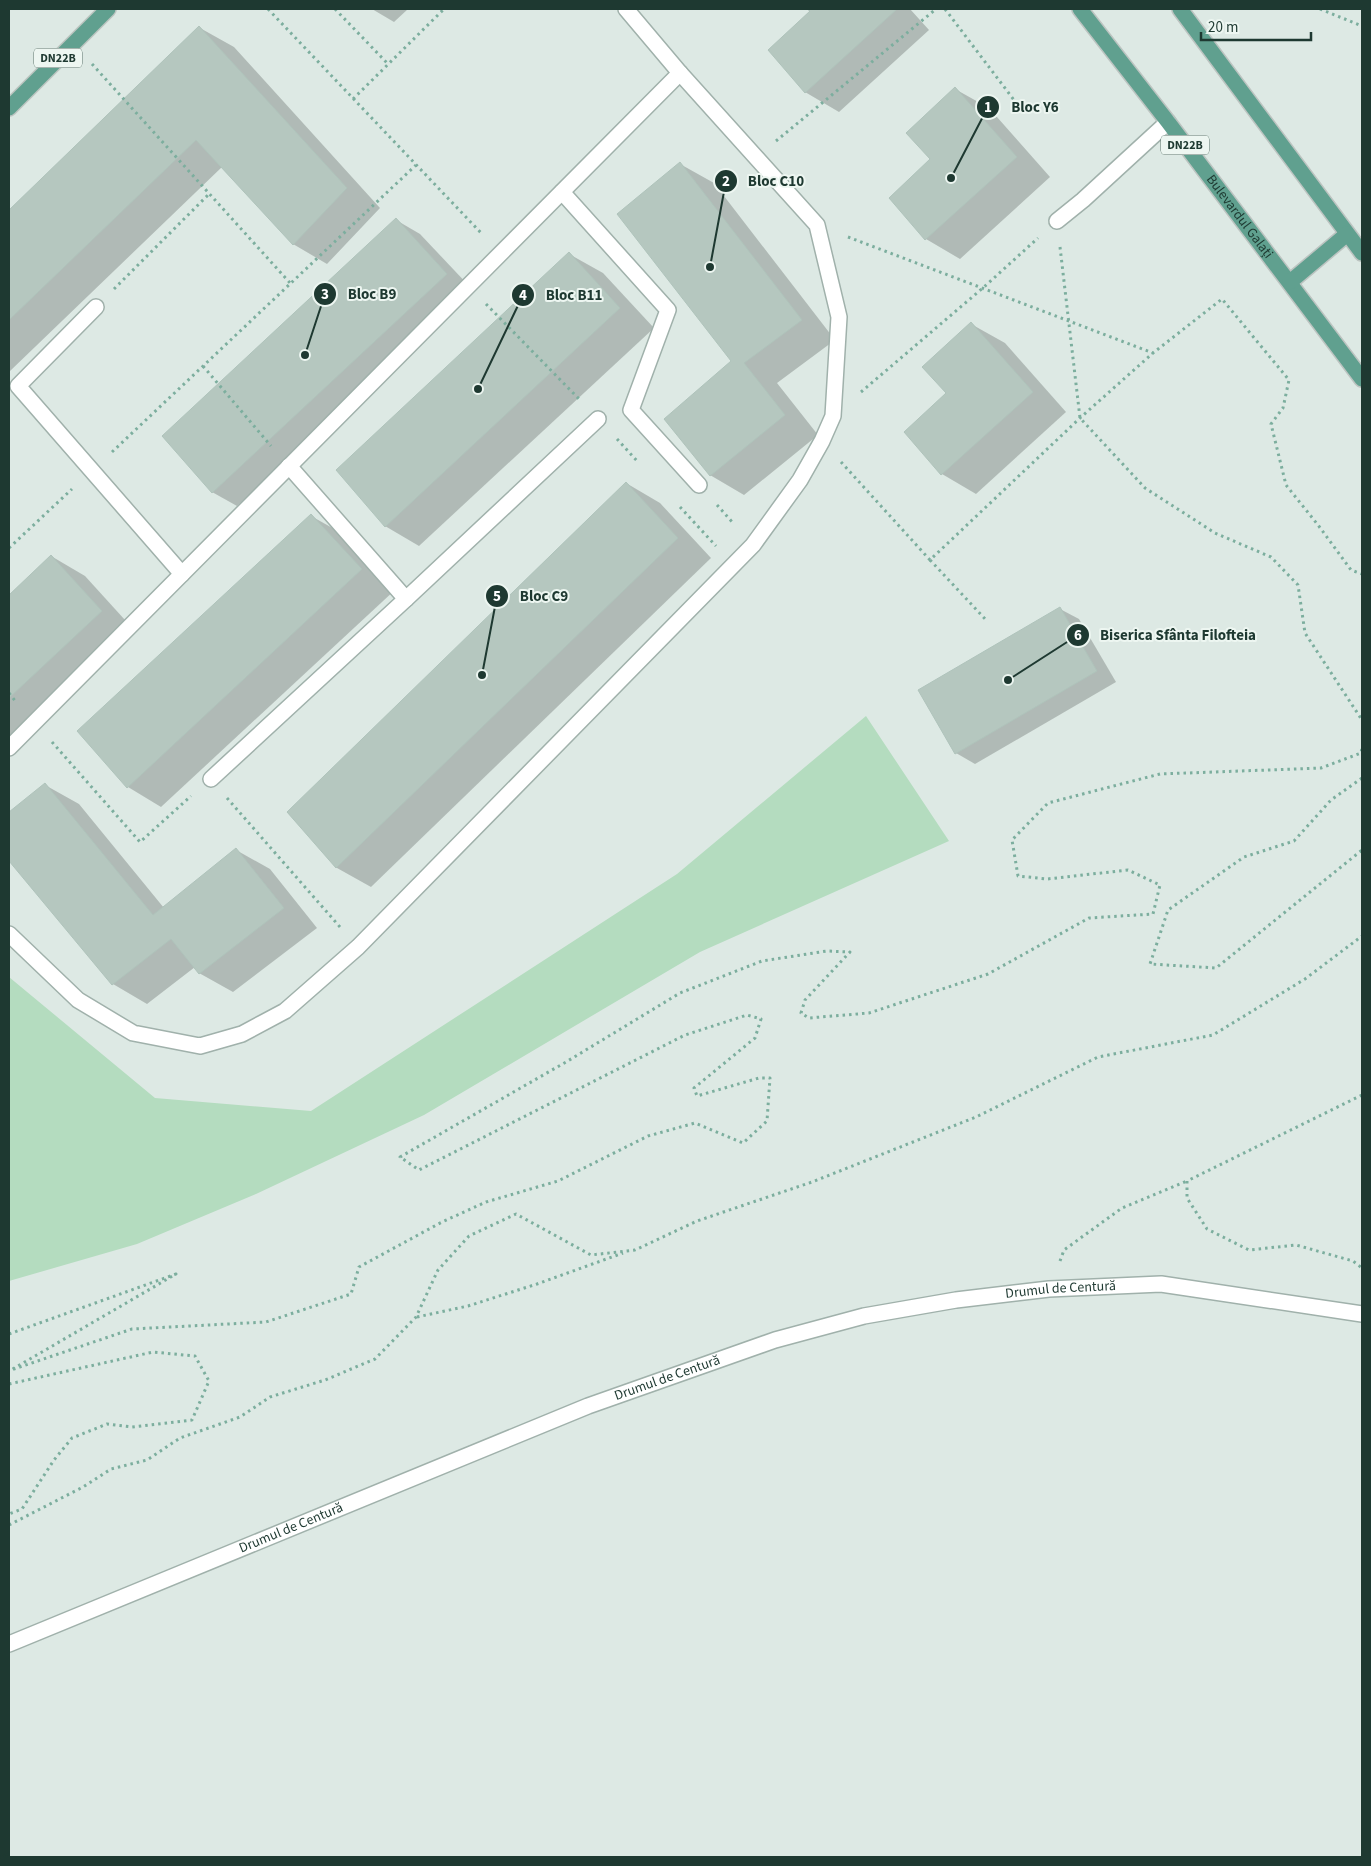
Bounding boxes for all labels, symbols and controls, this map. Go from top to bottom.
scale bar [1201,10,1311,42]
text: 20 m [1208,17,1238,38]
road number: DN22B [34,48,82,68]
callout: Bloc Y6 [976,92,1068,122]
text: 1 [984,97,992,118]
text: Bloc Y6 [1011,97,1059,118]
road number: DN22B [1161,136,1209,154]
callout: Bloc C10 [713,166,814,196]
text: 2 [722,171,730,192]
text: Bloc C10 [748,171,804,192]
street label: Bulevardul Galați [1201,171,1278,263]
callout: Bloc B9 [312,279,406,309]
callout: Bloc B11 [511,280,612,310]
text: 3 [321,284,329,305]
text: Bloc B9 [348,284,396,305]
text: 4 [519,285,527,306]
text: Bloc B11 [546,285,602,306]
callout: Bloc C9 [485,581,578,611]
text: 5 [493,586,501,607]
text: Bloc C9 [520,586,568,607]
callout: Biserica Sfânta Filofteia [1065,620,1266,650]
text: 6 [1074,625,1082,646]
text: Biserica Sfânta Filofteia [1100,625,1256,646]
street label: Drumul de Centură [1004,1276,1116,1304]
street label: Drumul de Centură [612,1350,723,1406]
street label: Drumul de Centură [236,1498,346,1558]

